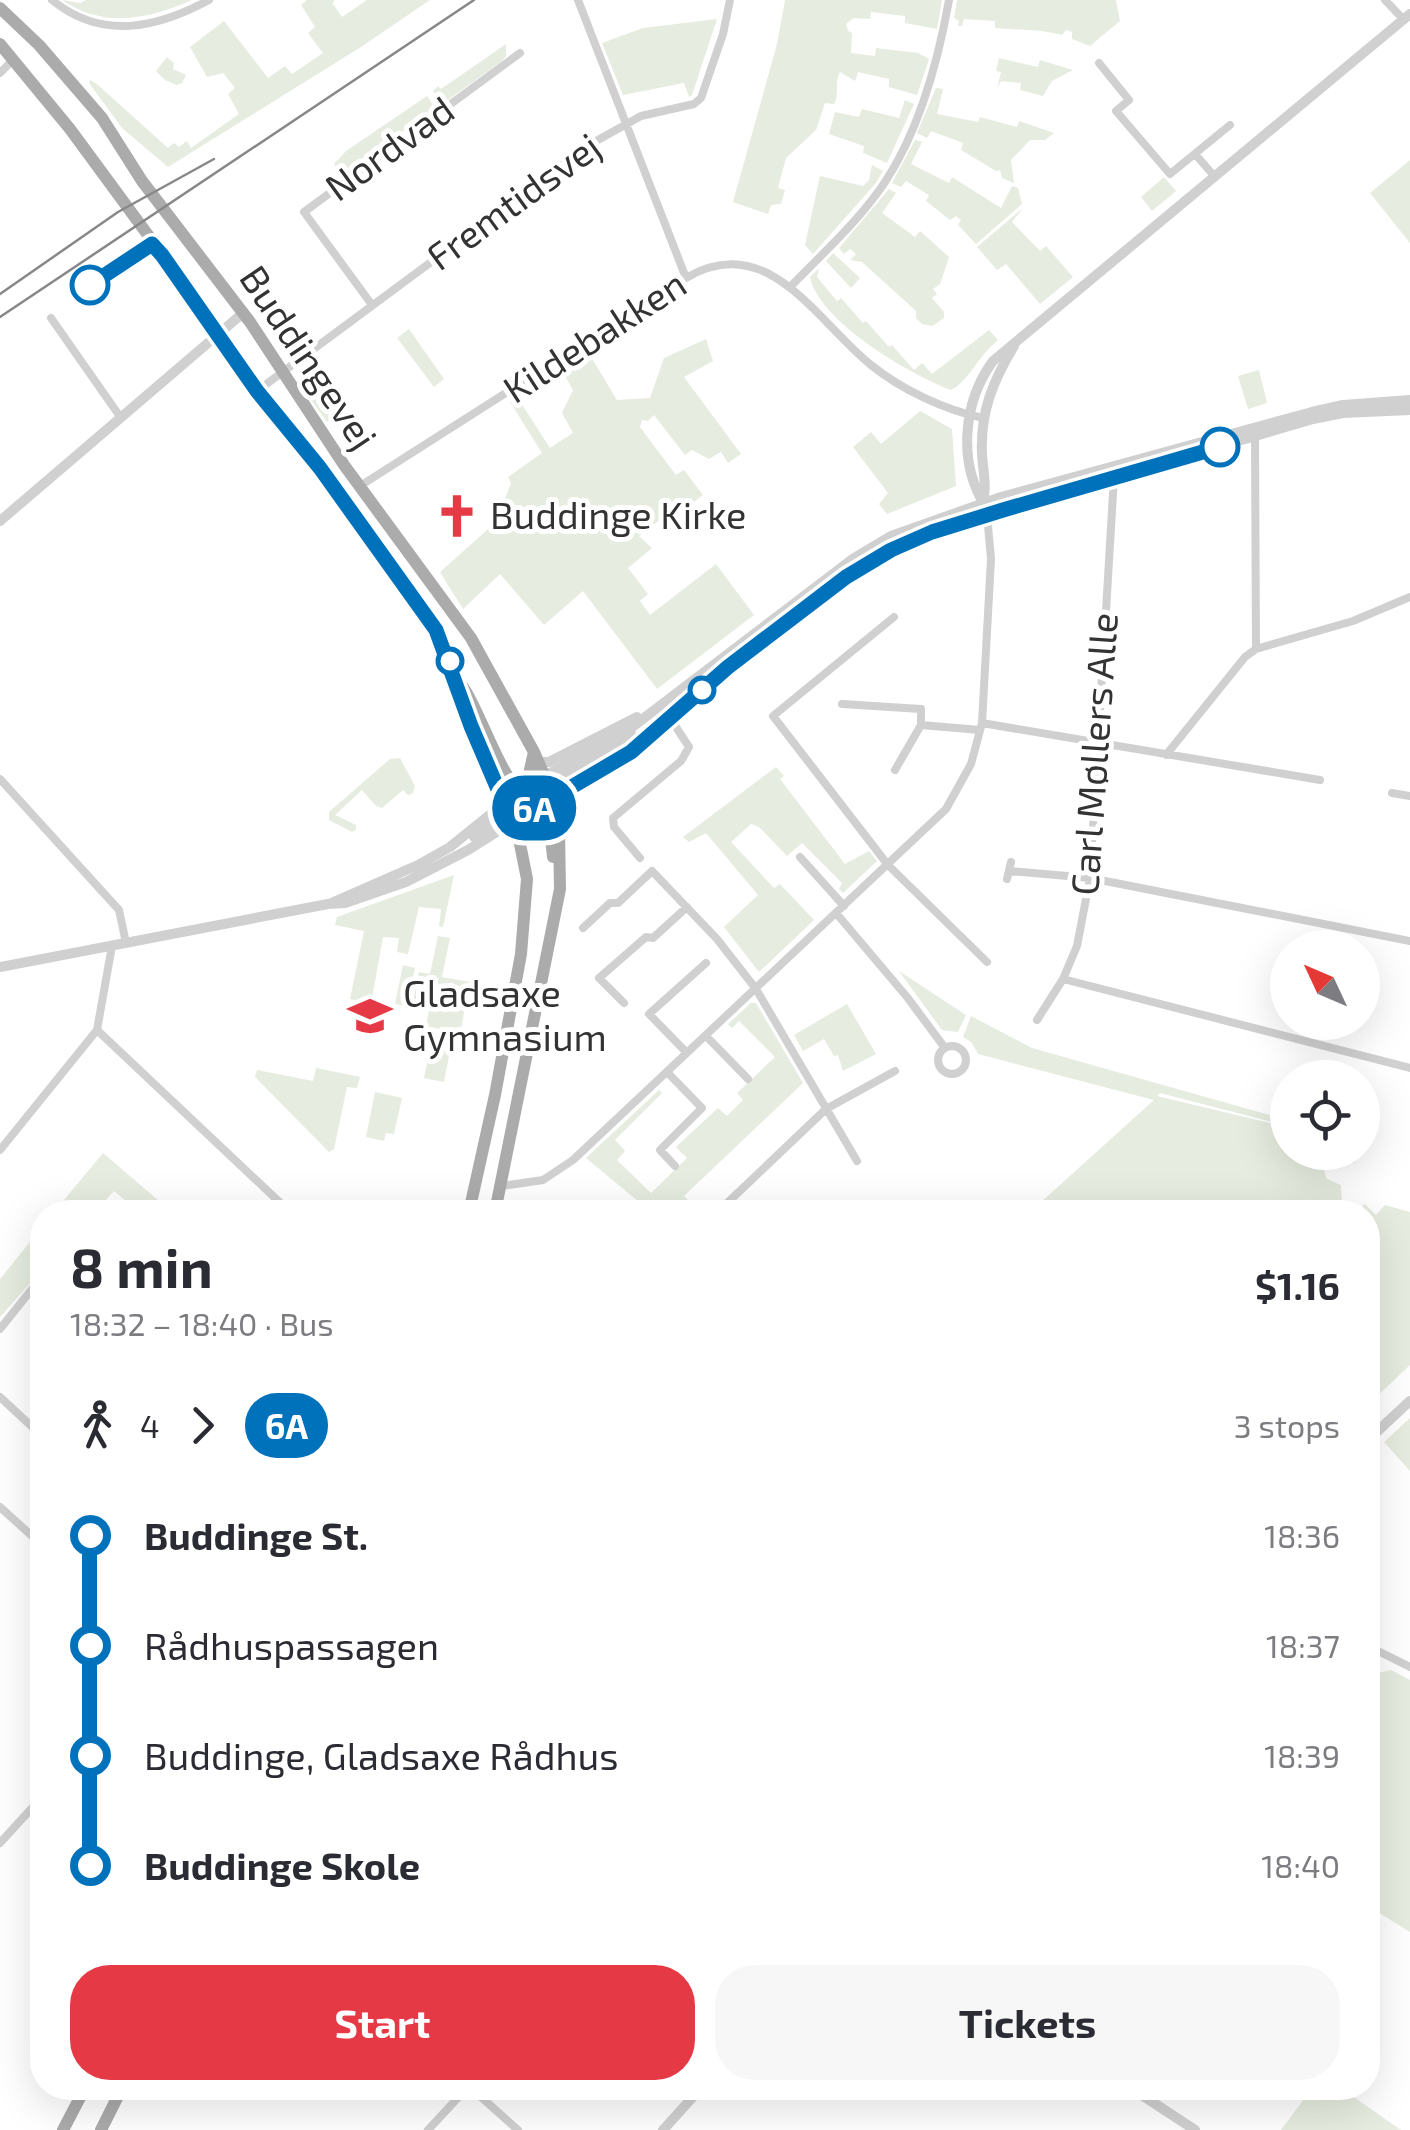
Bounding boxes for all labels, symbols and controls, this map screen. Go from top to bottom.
street label: Nordvad [316,85,462,209]
street label: Fremtidsvej [417,122,608,279]
street label: Buddingevej [231,256,388,457]
street label: Kildebakken [494,259,694,411]
unlabelled marker [71,266,109,304]
unlabelled marker [1201,428,1239,466]
place label: Buddinge Kirke [490,491,747,537]
church icon: Buddinge Kirke [433,492,481,540]
street label: Carl Møllers Alle [1060,611,1126,897]
unlabelled marker [437,648,463,674]
unlabelled marker [689,677,715,703]
line badge: 6A [489,776,579,840]
text: 6A [512,787,556,829]
north arrow [1270,930,1380,1040]
map controls [1270,930,1380,1170]
place label: Gladsaxe Gymnasium [403,969,607,1059]
school or university icon: Gladsaxe Gymnasium [346,992,394,1040]
button: locate [1270,1060,1380,1170]
text: 8 min [70,1233,213,1299]
text: $1.16 [1255,1262,1340,1308]
text: 18:32 – 18:40 · Bus [70,1304,334,1342]
icon: walk [70,1398,125,1453]
icon: forward [175,1398,230,1453]
text: 6A [265,1404,308,1446]
text: 4 [140,1406,160,1444]
text: 3 stops [1234,1406,1340,1444]
text: Buddinge St. [144,1512,368,1558]
text: 18:36 [1264,1516,1340,1554]
text: Rådhuspassagen [144,1622,439,1668]
text: 18:37 [1266,1626,1340,1664]
text: Buddinge, Gladsaxe Rådhus [144,1732,619,1778]
text: 18:39 [1264,1736,1340,1774]
text: Buddinge Skole [144,1842,420,1888]
text: 18:40 [1261,1846,1340,1884]
button: Start [70,1965,695,2080]
button: Tickets [715,1965,1340,2080]

